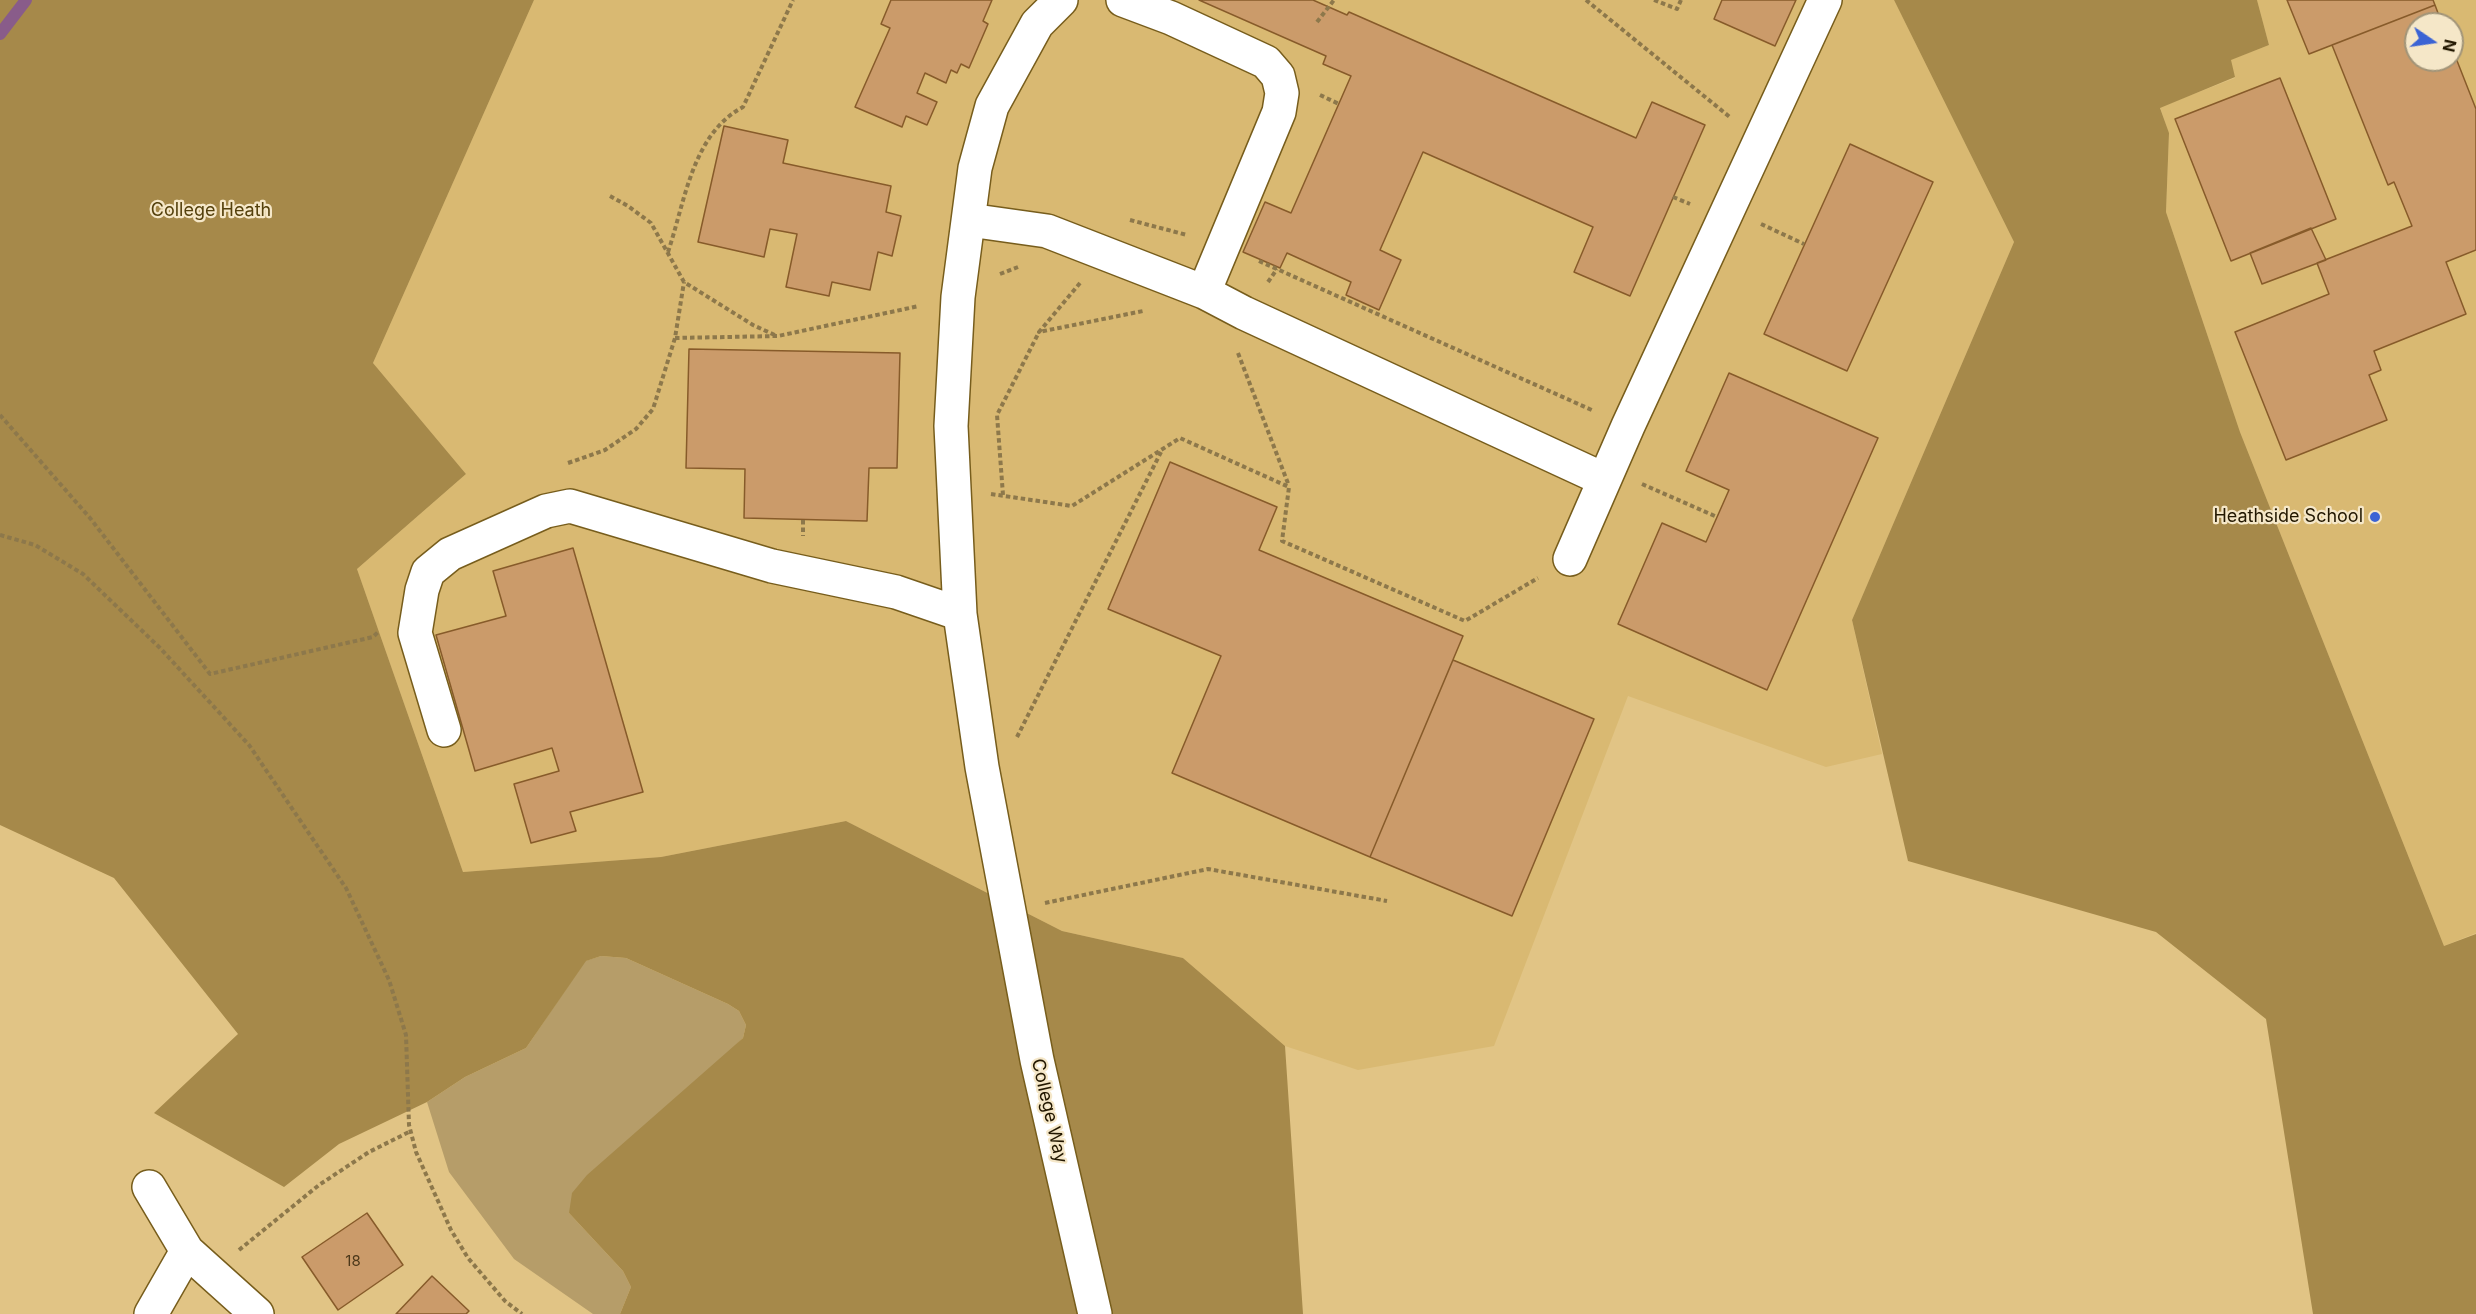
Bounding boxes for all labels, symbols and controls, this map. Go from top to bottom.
north arrow [2404,12,2464,72]
text: N [2438,37,2461,54]
park label: College Heath [151,200,271,222]
place label: Heathside School [2213,506,2363,528]
marker: Heathside School [2368,510,2382,524]
street label: College Way [1026,1057,1072,1165]
house number: 18 [345,1252,361,1270]

